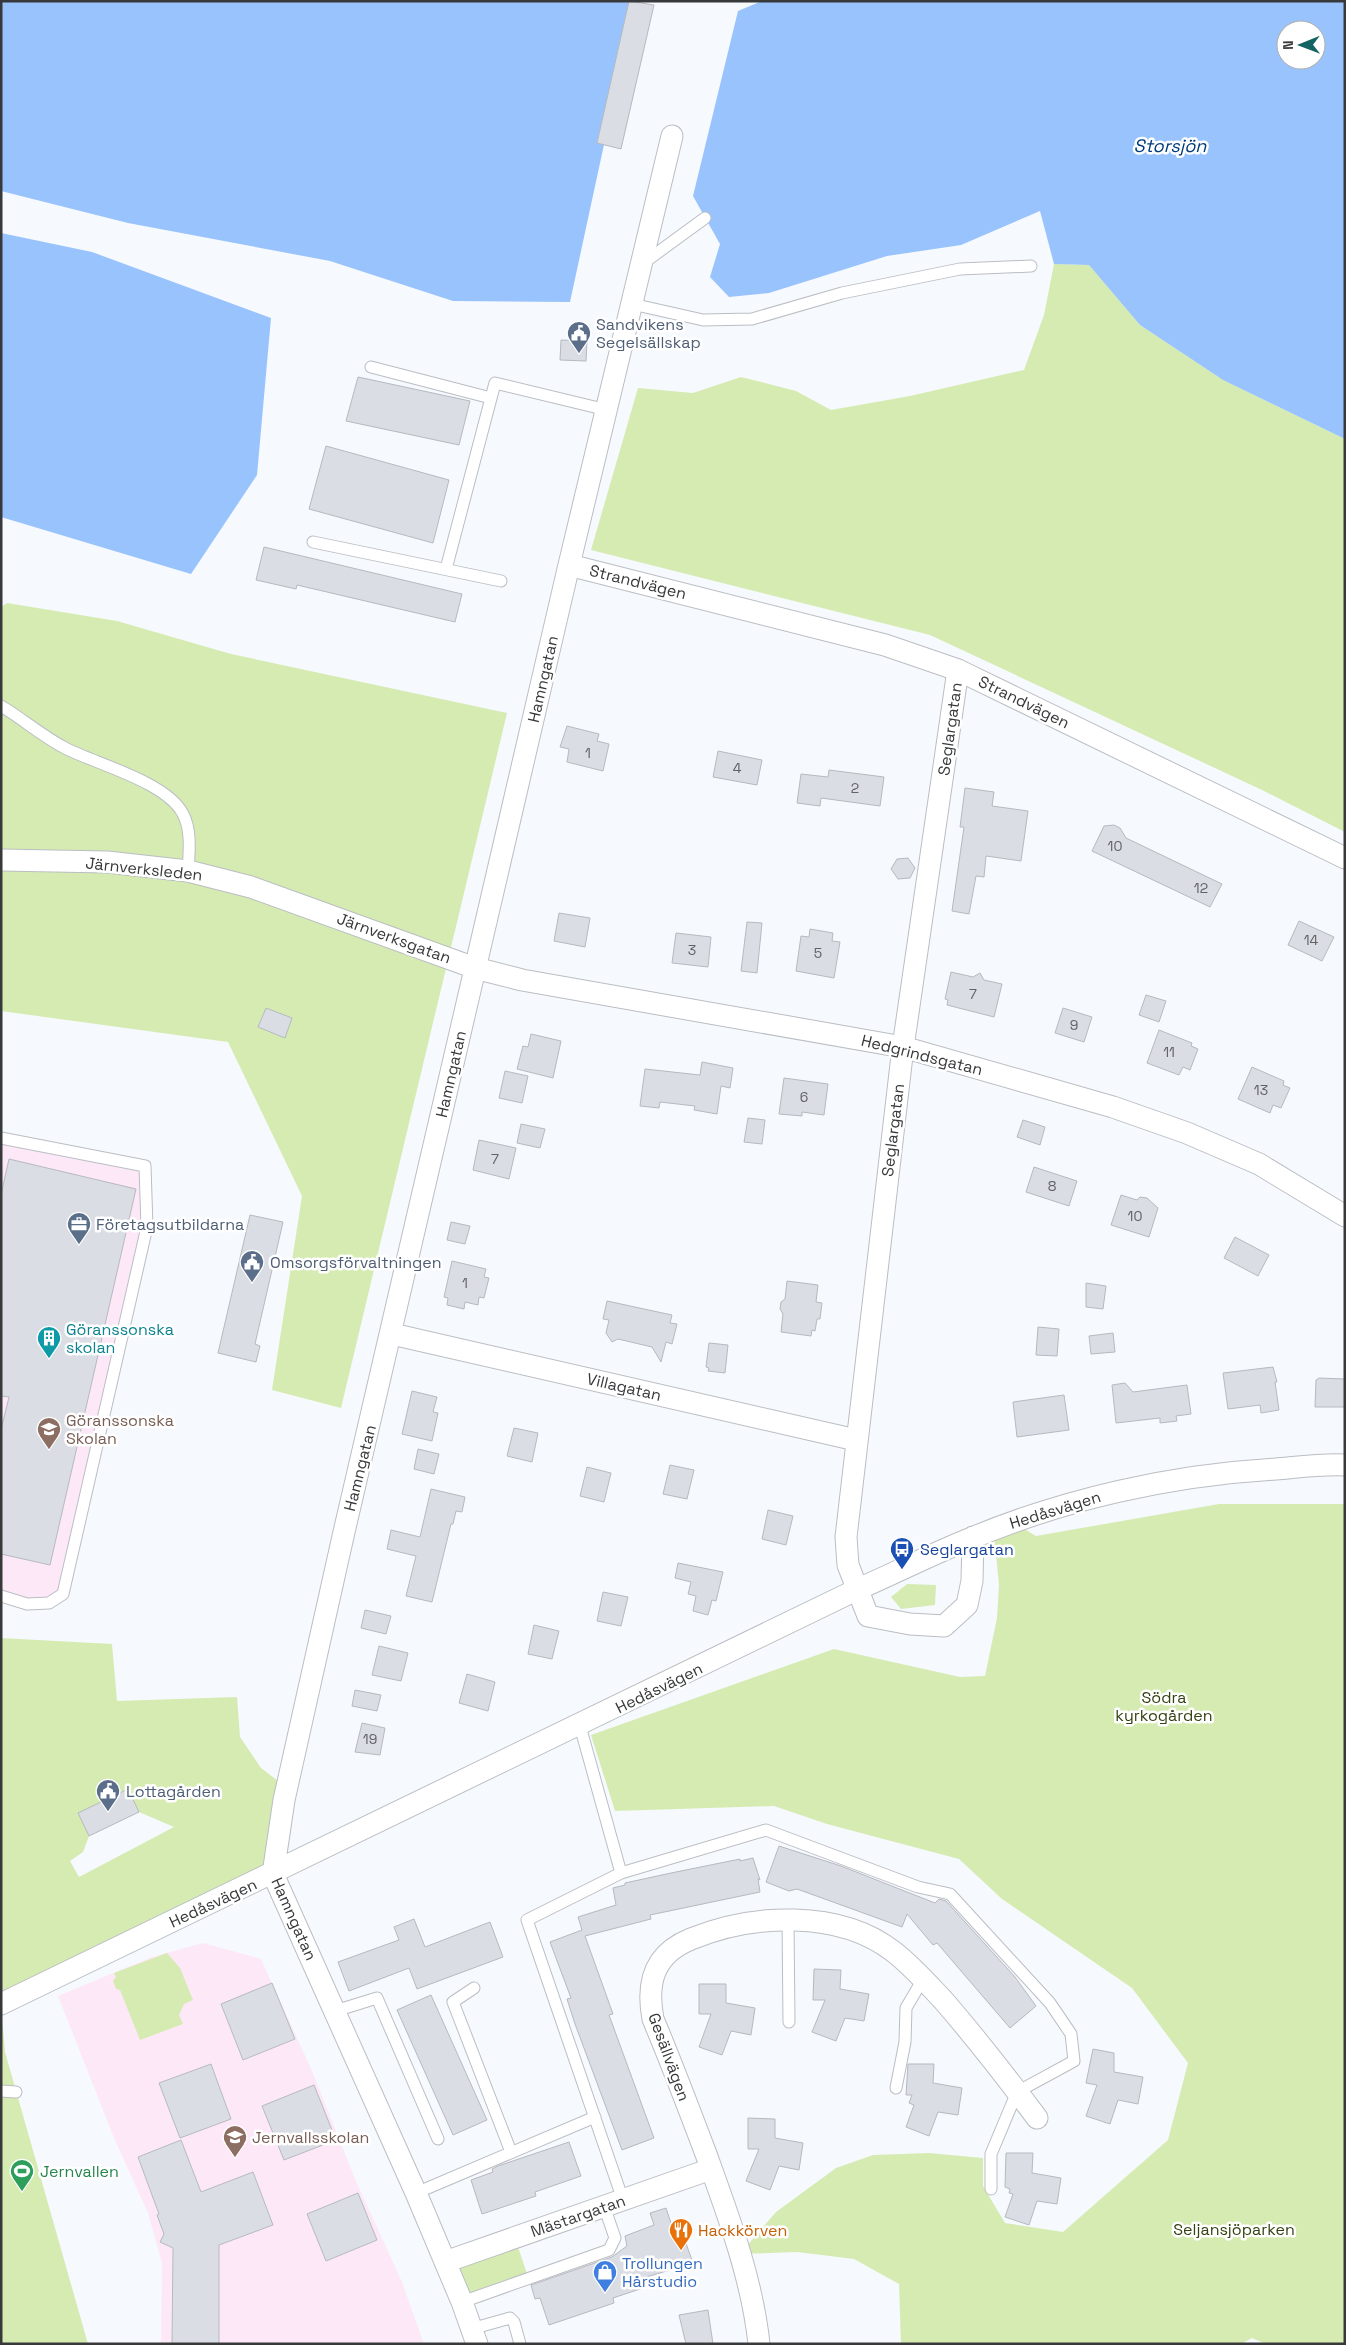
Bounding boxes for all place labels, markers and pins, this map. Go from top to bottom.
place label: Sandvikens Segelsällskap [596,314,701,353]
public building icon: Sandvikens Segelsällskap [566,320,592,354]
office icon: Företagsutbildarna [66,1211,92,1245]
place label: Företagsutbildarna [96,1214,244,1235]
public building icon: Omsorgsförvaltningen [239,1249,265,1283]
place label: Omsorgsförvaltningen [270,1252,442,1273]
place label: Göranssonska skolan [66,1319,174,1358]
building icon: Göranssonska skolan [36,1325,62,1359]
place label: Göranssonska Skolan [66,1410,174,1449]
school or university icon: Göranssonska Skolan [36,1416,62,1450]
bus stop icon: Seglargatan [889,1536,915,1570]
place label: Seglargatan [920,1539,1014,1560]
public building icon: Lottagården [95,1778,121,1812]
place label: Lottagården [126,1781,221,1802]
school or university icon: Jernvallsskolan [222,2124,248,2158]
place label: Jernvallsskolan [252,2127,369,2148]
sports icon: Jernvallen [9,2158,35,2192]
place label: Jernvallen [40,2161,119,2182]
restaurant icon: Hackkörven [668,2217,694,2251]
place label: Hackkörven [698,2220,787,2241]
place label: Trollungen Hårstudio [622,2253,703,2292]
shop icon: Trollungen Hårstudio [592,2259,618,2293]

